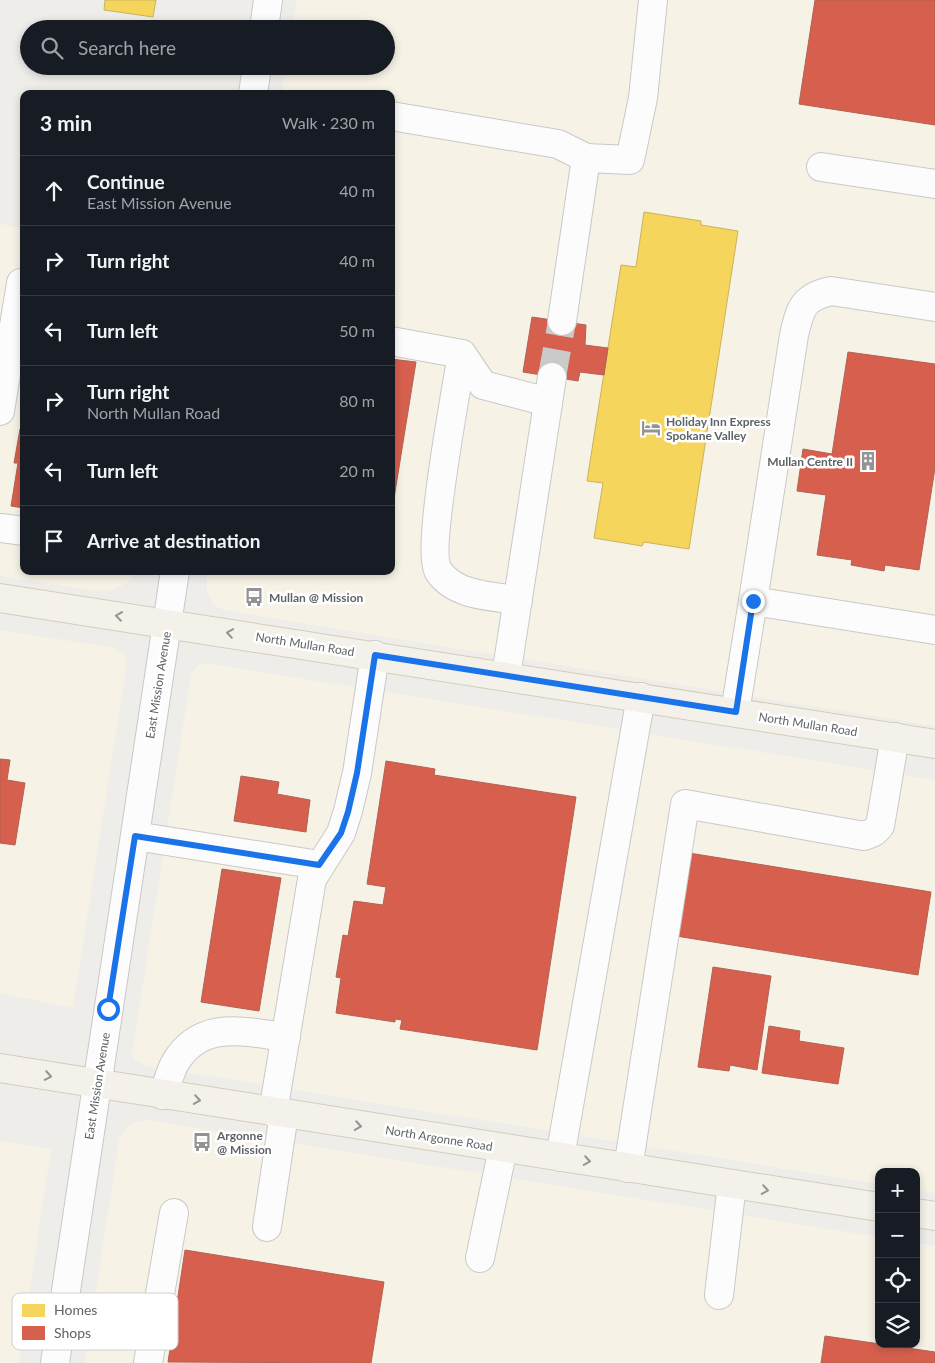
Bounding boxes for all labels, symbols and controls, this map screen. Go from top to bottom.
search box [20,20,395,75]
icon: search [38,34,66,62]
text: Search here [78,36,176,59]
text: 3 min [40,110,92,135]
text: Walk · 230 m [282,113,375,132]
text: Continue [87,170,165,193]
icon: ahead [40,177,68,205]
text: 40 m [339,181,375,200]
text: East Mission Avenue [87,193,232,212]
icon: right [40,247,68,275]
text: Turn right [87,249,169,272]
text: 40 m [339,251,375,270]
icon: left [40,317,68,345]
text: Turn left [87,319,158,342]
text: 50 m [339,321,375,340]
text: Turn right [87,380,169,403]
icon: right [40,387,68,415]
text: 80 m [339,391,375,410]
text: North Mullan Road [87,403,220,422]
place label: Holiday Inn Express Spokane Valley [666,414,771,443]
hotel icon: Holiday Inn Express Spokane Valley [640,417,662,439]
building icon: Mullan Centre II [857,450,879,472]
place label: Mullan Centre II [767,454,853,469]
icon: left [40,457,68,485]
text: Turn left [87,459,158,482]
text: 20 m [339,461,375,480]
icon: arrive [40,527,68,555]
text: Arrive at destination [87,529,260,552]
bus stop icon: Mullan @ Mission [243,586,265,608]
place label: Mullan @ Mission [269,590,364,605]
route end [742,590,765,613]
one-way arrow [114,611,123,621]
one-way arrow [226,628,234,638]
street label: North Mullan Road [254,629,356,659]
street label: East Mission Avenue [142,630,174,740]
street label: North Mullan Road [757,709,859,739]
route start [97,998,120,1021]
street label: East Mission Avenue [81,1031,113,1141]
one-way arrow [44,1070,52,1080]
one-way arrow [193,1095,201,1105]
one-way arrow [353,1120,362,1130]
street label: North Argonne Road [384,1122,494,1154]
place label: Argonne @ Mission [216,1128,272,1157]
bus stop icon: Argonne @ Mission [191,1131,213,1153]
one-way arrow [583,1156,592,1166]
map controls [875,1168,920,1348]
button: + [875,1168,920,1213]
one-way arrow [761,1184,769,1194]
button: − [875,1213,920,1258]
button: locate [875,1258,920,1303]
legend [12,1293,178,1350]
text: Homes [54,1301,97,1318]
button: layers [875,1303,920,1348]
text: Shops [54,1324,91,1341]

